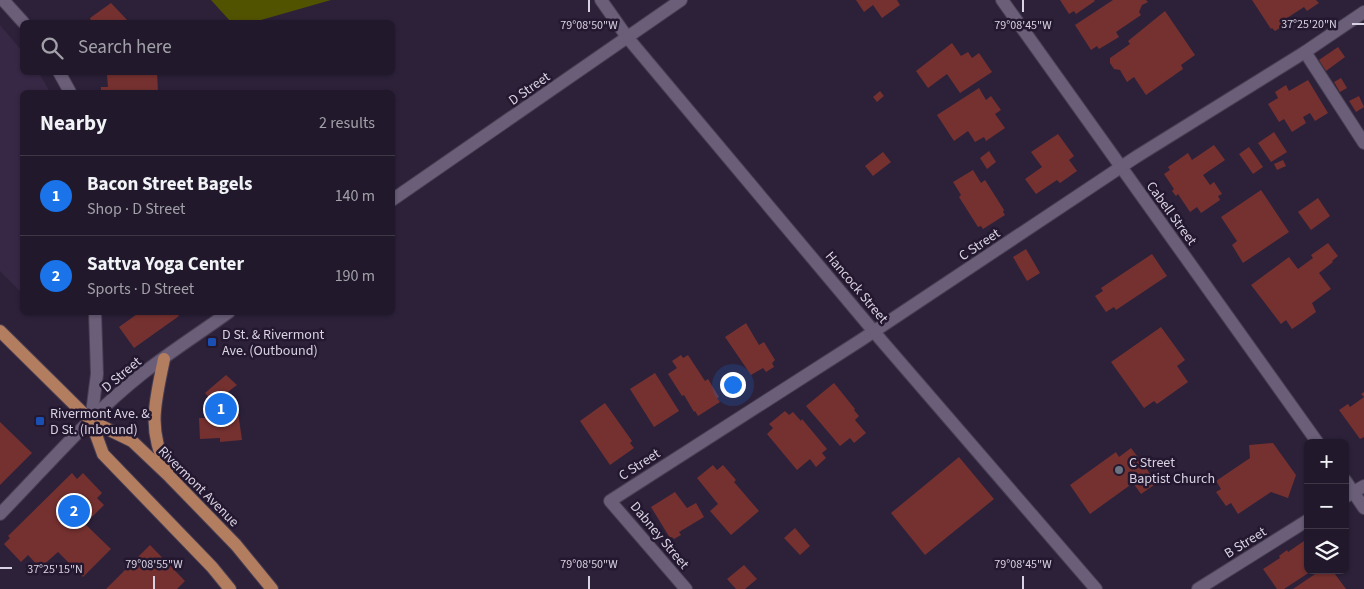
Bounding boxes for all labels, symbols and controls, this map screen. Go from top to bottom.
text: 37°25'20"N [1281,16,1337,33]
text: 79°08'50"W [560,17,618,34]
text: 79°08'45"W [994,17,1052,34]
search box [20,20,395,75]
icon: search [38,34,66,62]
text: Search here [78,34,172,61]
street label: D Street [505,67,555,110]
text: Nearby [40,108,107,138]
text: 2 results [319,112,375,134]
text: Bacon Street Bagels [87,171,252,198]
street label: Cabell Street [1141,177,1201,250]
text: 1 [52,185,60,207]
text: 140 m [335,185,375,207]
text: Shop · D Street [87,198,185,220]
street label: C Street [955,224,1004,266]
street label: Hancock Street [820,247,893,328]
text: Sattva Yoga Center [87,251,244,278]
text: 2 [52,265,60,287]
text: 190 m [335,265,375,287]
text: Sports · D Street [87,278,194,300]
place label: D St. & Rivermont Ave. (Outbound) [222,325,325,361]
marker: D St. & Rivermont Ave. (Outbound) [206,336,218,348]
street label: D Street [97,352,146,397]
your location [720,372,746,398]
pin: 1 [205,390,237,428]
place label: Rivermont Ave. & D St. (Inbound) [50,404,150,440]
marker: Rivermont Ave. & D St. (Inbound) [34,415,46,427]
map controls [1304,439,1349,574]
button: + [1304,439,1349,484]
street label: Rivermont Avenue [153,442,243,532]
street label: C Street [615,444,664,486]
place label: C Street Baptist Church [1129,453,1215,489]
marker: C Street Baptist Church [1113,464,1125,476]
button: − [1304,484,1349,529]
pin: 2 [58,492,90,530]
street label: Dabney Street [625,498,694,574]
street label: B Street [1221,522,1271,564]
button: layers [1304,529,1349,574]
text: 79°08'55"W [125,556,183,573]
text: 79°08'50"W [560,556,618,573]
text: 79°08'45"W [994,556,1052,573]
text: 37°25'15"N [27,561,83,578]

